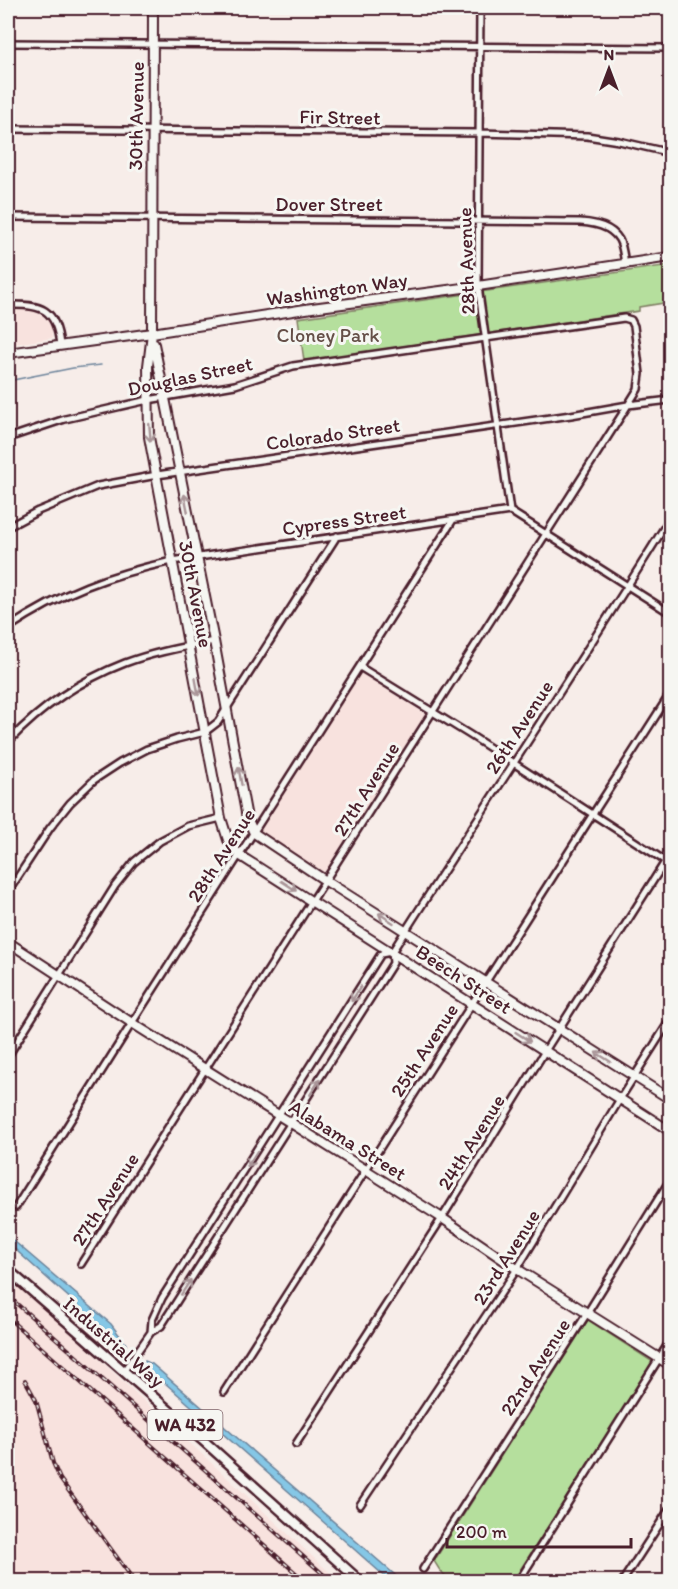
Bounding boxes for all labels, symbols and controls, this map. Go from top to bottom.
north arrow [579,39,639,99]
text: N [604,45,614,64]
street label: 30th Avenue [123,61,149,171]
street label: Fir Street [299,104,381,130]
street label: Dover Street [275,192,383,216]
street label: 28th Avenue [452,207,480,315]
street label: Washington Way [265,267,410,311]
park label: Cloney Park [277,323,379,347]
street label: Douglas Street [125,351,255,401]
street label: Colorado Street [264,413,402,455]
one-way arrow [145,423,156,443]
one-way arrow [180,493,191,513]
street label: Cypress Street [280,499,408,541]
street label: 30th Avenue [174,538,218,650]
one-way arrow [192,676,203,696]
street label: 26th Avenue [480,676,558,778]
street label: 27th Avenue [328,738,404,840]
one-way arrow [234,767,245,787]
street label: 28th Avenue [182,804,260,906]
one-way arrow [280,880,297,892]
one-way arrow [377,912,394,925]
street label: Beech Street [412,939,517,1019]
one-way arrow [350,985,362,1002]
street label: 25th Avenue [385,999,463,1101]
one-way arrow [515,1030,532,1043]
one-way arrow [595,1051,612,1063]
one-way arrow [308,1079,321,1096]
street label: 24th Avenue [432,1090,510,1194]
street label: Alabama Street [285,1094,411,1186]
street label: 27th Avenue [66,1148,144,1250]
one-way arrow [245,1150,257,1167]
street label: 23rd Avenue [467,1205,545,1309]
one-way arrow [180,1279,192,1296]
street label: Industrial Way [58,1292,170,1393]
street label: 22nd Avenue [495,1314,575,1420]
road number: WA 432 [148,1410,222,1440]
scale bar [447,1511,632,1549]
text: 200 m [456,1521,507,1543]

